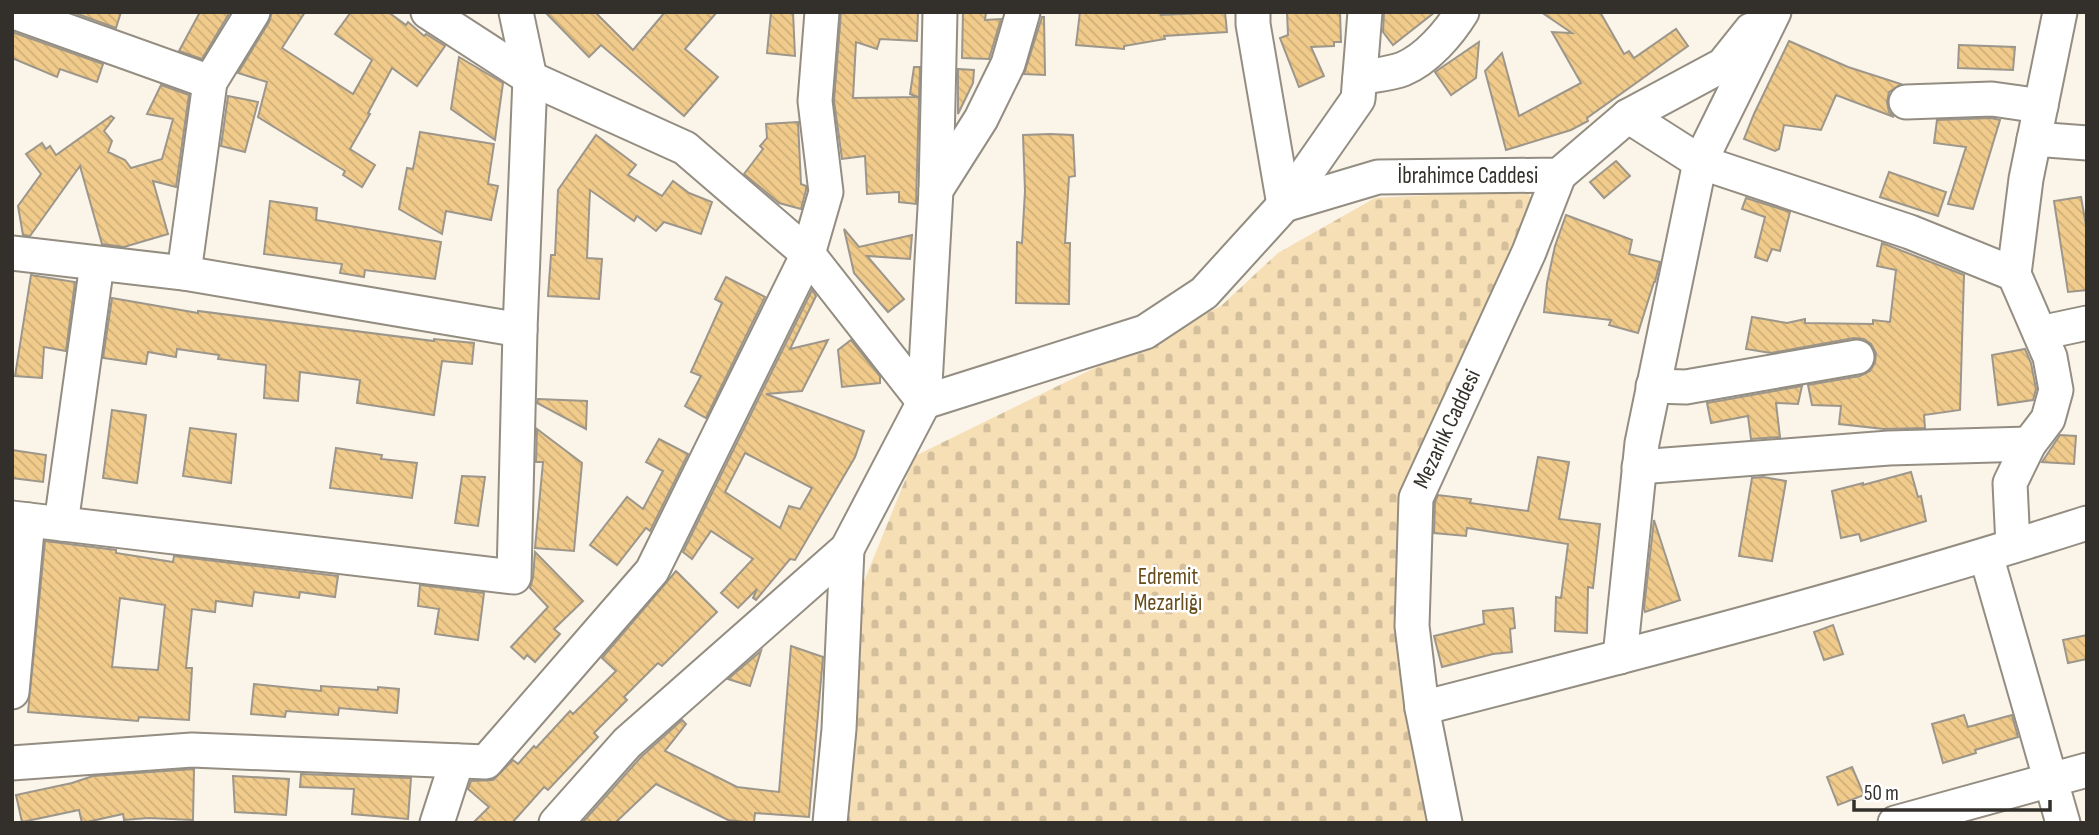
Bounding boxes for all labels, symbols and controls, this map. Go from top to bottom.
street label: İbrahimce Caddesi [1398,162,1538,190]
street label: Mezarlık Caddesi [1407,365,1487,493]
park label: Edremit Mezarlığı [1134,563,1202,617]
scale bar [1854,768,2050,812]
text: 50 m [1864,781,1899,806]

